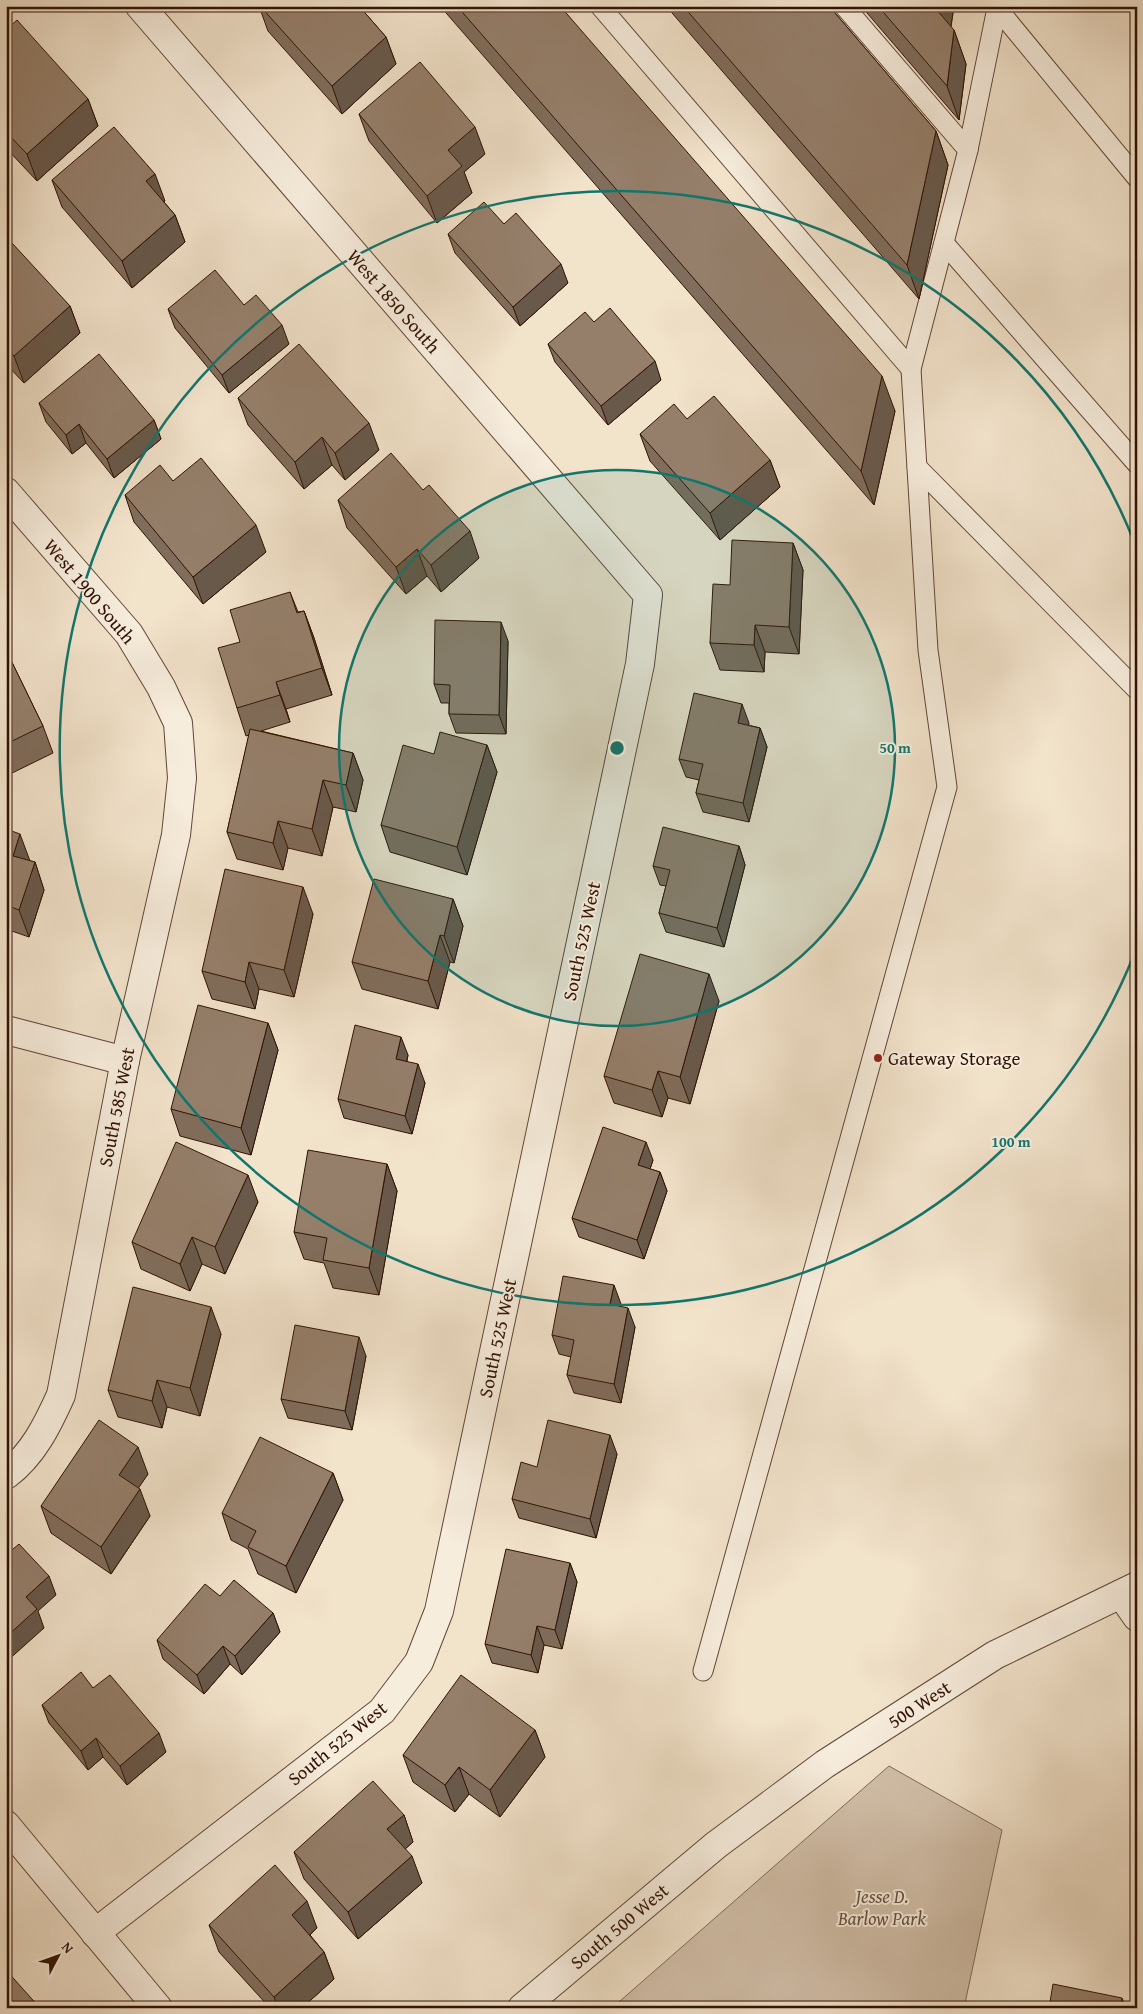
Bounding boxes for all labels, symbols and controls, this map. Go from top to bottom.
street label: West 1850 South [341,243,447,360]
street label: West 1900 South [37,532,143,650]
text: 50 m [879,737,911,758]
centre of rings [608,739,626,757]
street label: South 525 West [555,879,607,1003]
place label: Gateway Storage [888,1044,1020,1072]
street label: South 585 West [91,1045,141,1169]
marker: Gateway Storage [872,1052,884,1064]
text: 100 m [991,1131,1031,1152]
street label: South 525 West [471,1276,523,1400]
street label: 500 West [882,1673,956,1735]
street label: South 525 West [281,1694,393,1792]
street label: South 500 West [564,1876,675,1976]
park label: Jesse D. Barlow Park [837,1882,926,1932]
north arrow [32,1932,82,1982]
text: N [57,1937,79,1958]

